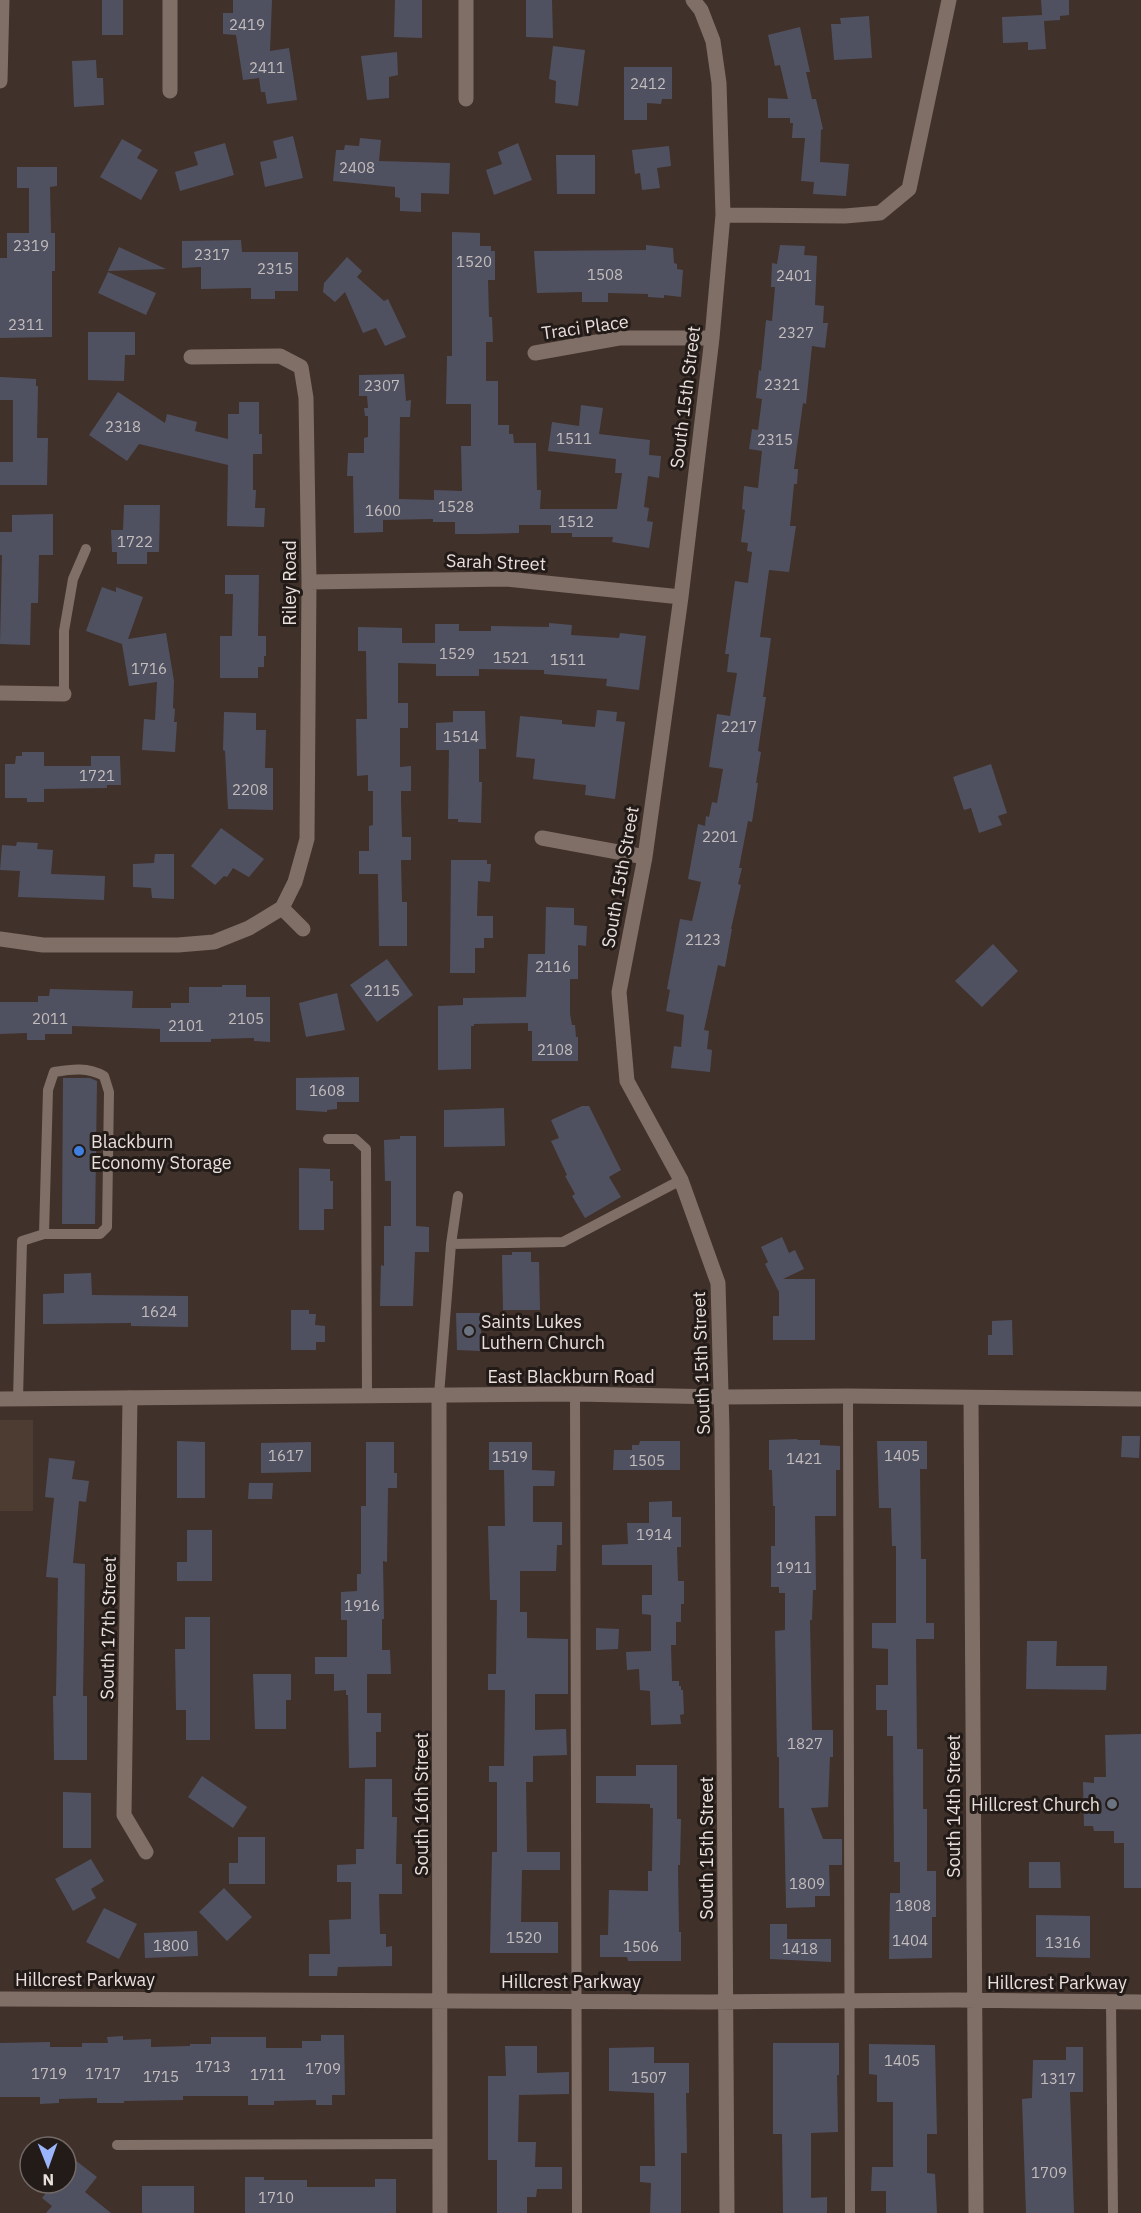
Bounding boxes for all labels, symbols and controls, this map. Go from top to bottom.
house number: 2419 [229,15,265,34]
house number: 2411 [249,58,285,77]
house number: 2412 [630,74,666,93]
house number: 2408 [339,158,375,177]
house number: 2319 [13,236,49,255]
house number: 2317 [194,245,230,264]
house number: 1520 [456,252,492,271]
house number: 2315 [257,259,293,278]
house number: 1508 [587,265,623,284]
house number: 2401 [776,266,812,285]
street label: Traci Place [540,309,630,344]
house number: 2311 [8,315,44,334]
house number: 2327 [778,323,814,342]
street label: South 15th Street [665,324,705,470]
house number: 2321 [764,375,800,394]
house number: 2307 [364,376,400,395]
house number: 2318 [105,417,141,436]
house number: 1511 [556,429,592,448]
house number: 2315 [757,430,793,449]
house number: 1528 [438,497,474,516]
house number: 1600 [365,501,401,520]
house number: 1512 [558,512,594,531]
house number: 1722 [117,532,153,551]
street label: Riley Road [278,540,301,626]
street label: Sarah Street [446,549,546,575]
house number: 1529 [439,644,475,663]
house number: 1521 [493,648,529,667]
house number: 1511 [550,650,586,669]
house number: 1716 [131,659,167,678]
house number: 2217 [721,717,757,736]
house number: 1514 [443,727,479,746]
house number: 1721 [79,766,115,785]
house number: 2208 [232,780,268,799]
street label: South 15th Street [596,804,644,950]
house number: 2201 [702,827,738,846]
house number: 2123 [685,930,721,949]
house number: 2116 [535,957,571,976]
house number: 2115 [364,981,400,1000]
house number: 2011 [32,1009,68,1028]
house number: 2105 [228,1009,264,1028]
house number: 2101 [168,1016,204,1035]
house number: 2108 [537,1040,573,1059]
house number: 1608 [309,1081,345,1100]
place label: Blackburn Economy Storage [91,1130,232,1174]
marker: Blackburn Economy Storage [72,1144,86,1158]
street label: South 15th Street [687,1291,715,1435]
house number: 1624 [141,1302,177,1321]
place label: Saints Lukes Luthern Church [481,1310,605,1354]
marker: Saints Lukes Luthern Church [462,1324,476,1338]
street label: East Blackburn Road [487,1365,655,1388]
house number: 1617 [268,1446,304,1465]
house number: 1405 [884,1446,920,1465]
house number: 1519 [492,1447,528,1466]
house number: 1421 [786,1449,822,1468]
house number: 1505 [629,1451,665,1470]
house number: 1914 [636,1525,672,1544]
street label: South 17th Street [95,1556,121,1700]
house number: 1911 [776,1558,812,1577]
house number: 1916 [344,1596,380,1615]
street label: South 16th Street [410,1732,433,1876]
house number: 1827 [787,1734,823,1753]
street label: South 14th Street [942,1734,965,1878]
street label: South 15th Street [695,1776,718,1920]
place label: Hillcrest Church [971,1793,1100,1816]
marker: Hillcrest Church [1105,1797,1119,1811]
house number: 1809 [789,1874,825,1893]
house number: 1808 [895,1896,931,1915]
house number: 1520 [506,1928,542,1947]
house number: 1404 [892,1931,928,1950]
house number: 1316 [1045,1933,1081,1952]
house number: 1800 [153,1936,189,1955]
house number: 1506 [623,1937,659,1956]
house number: 1418 [782,1939,818,1958]
street label: Hillcrest Parkway [15,1968,155,1991]
street label: Hillcrest Parkway [501,1970,641,1993]
street label: Hillcrest Parkway [987,1971,1127,1994]
house number: 1405 [884,2051,920,2070]
house number: 1713 [195,2057,231,2076]
house number: 1709 [305,2059,341,2078]
house number: 1719 [31,2064,67,2083]
house number: 1717 [85,2064,121,2083]
house number: 1711 [250,2065,286,2084]
house number: 1715 [143,2067,179,2086]
house number: 1507 [631,2068,667,2087]
house number: 1317 [1040,2069,1076,2088]
north arrow [18,2135,78,2195]
house number: 1709 [1031,2163,1067,2182]
text: N [42,2170,54,2190]
house number: 1710 [258,2188,294,2207]

